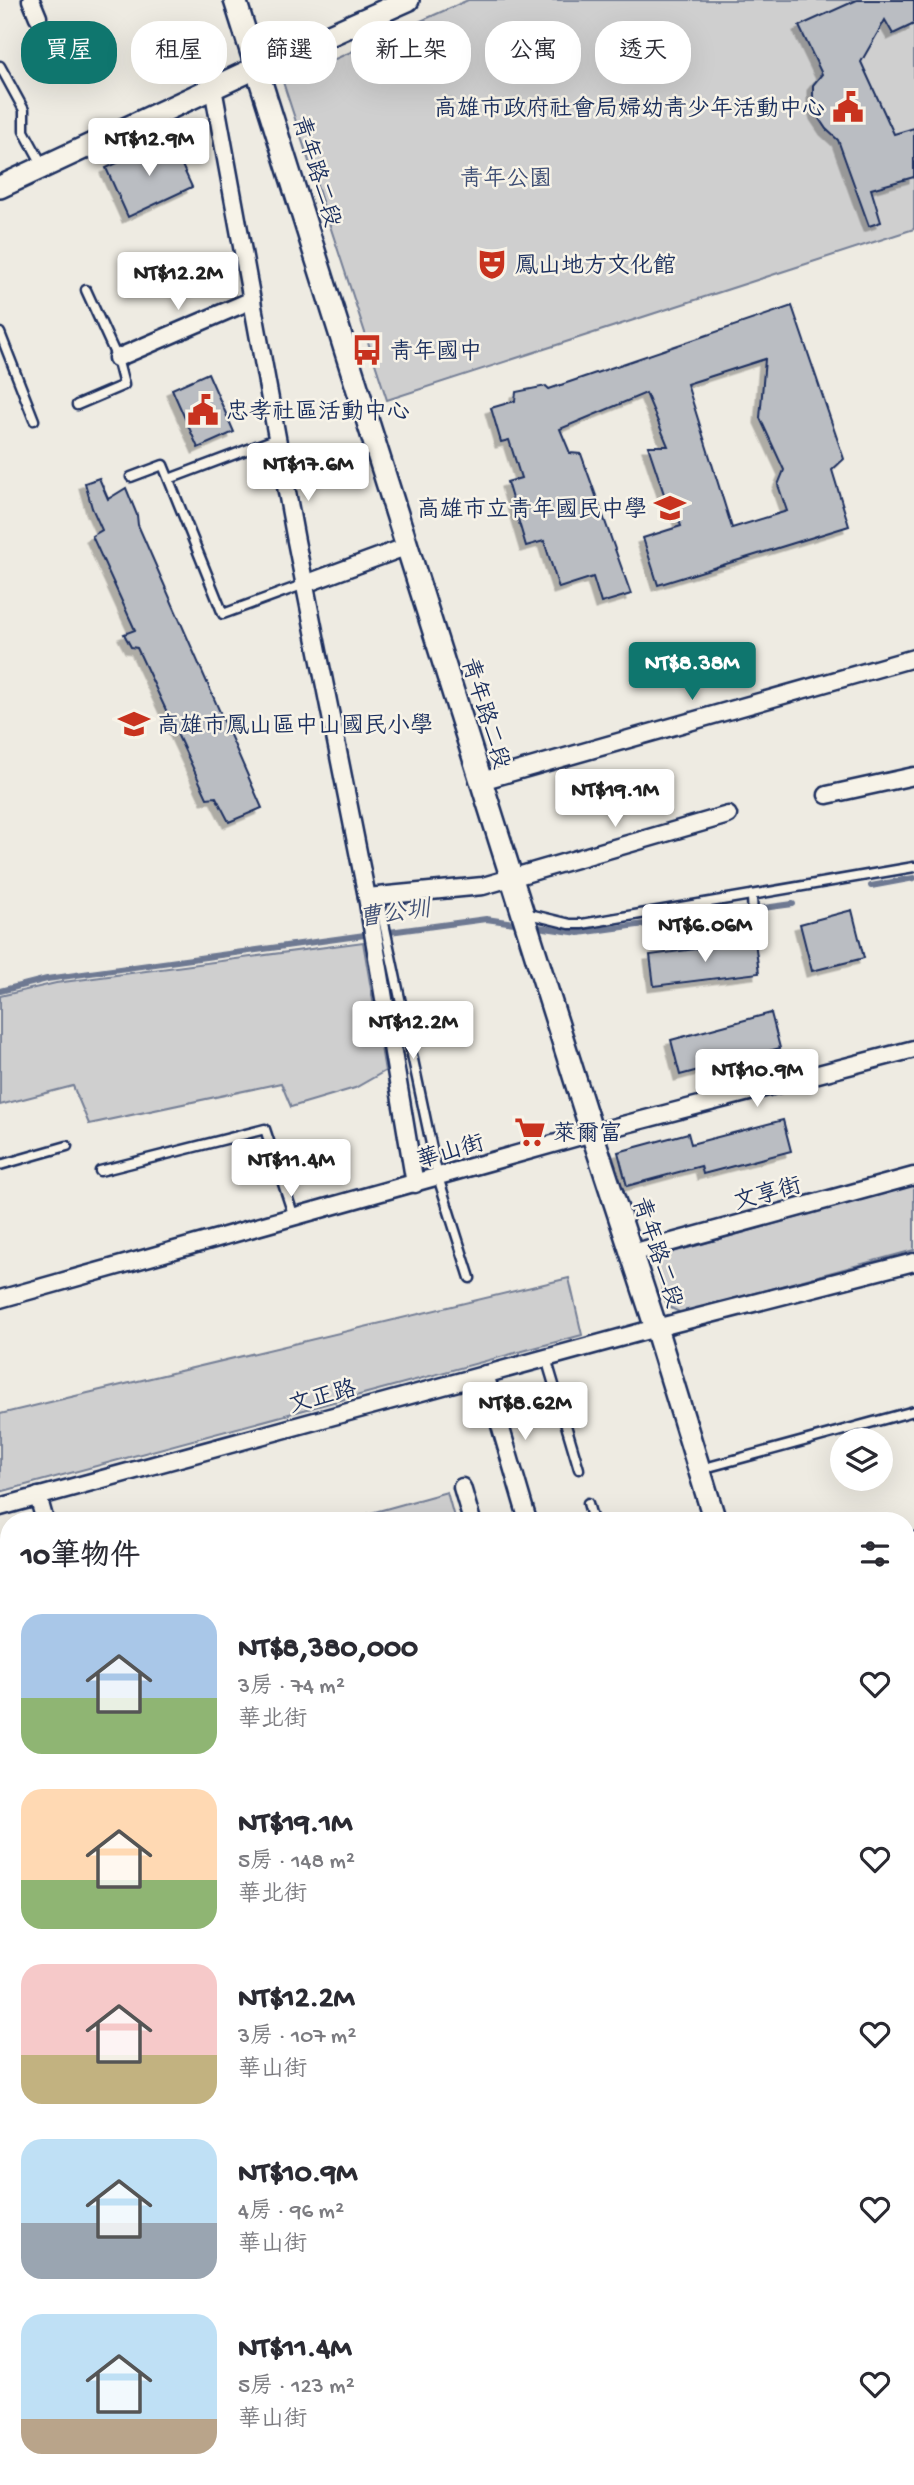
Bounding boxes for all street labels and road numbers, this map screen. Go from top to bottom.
street label: 青年路二段 [285,113,346,231]
street label: 青年路二段 [454,655,515,773]
street label: 華山街 [414,1130,488,1176]
street label: 文享街 [731,1171,805,1217]
street label: 青年路二段 [625,1194,688,1312]
street label: 文正路 [286,1375,360,1420]

